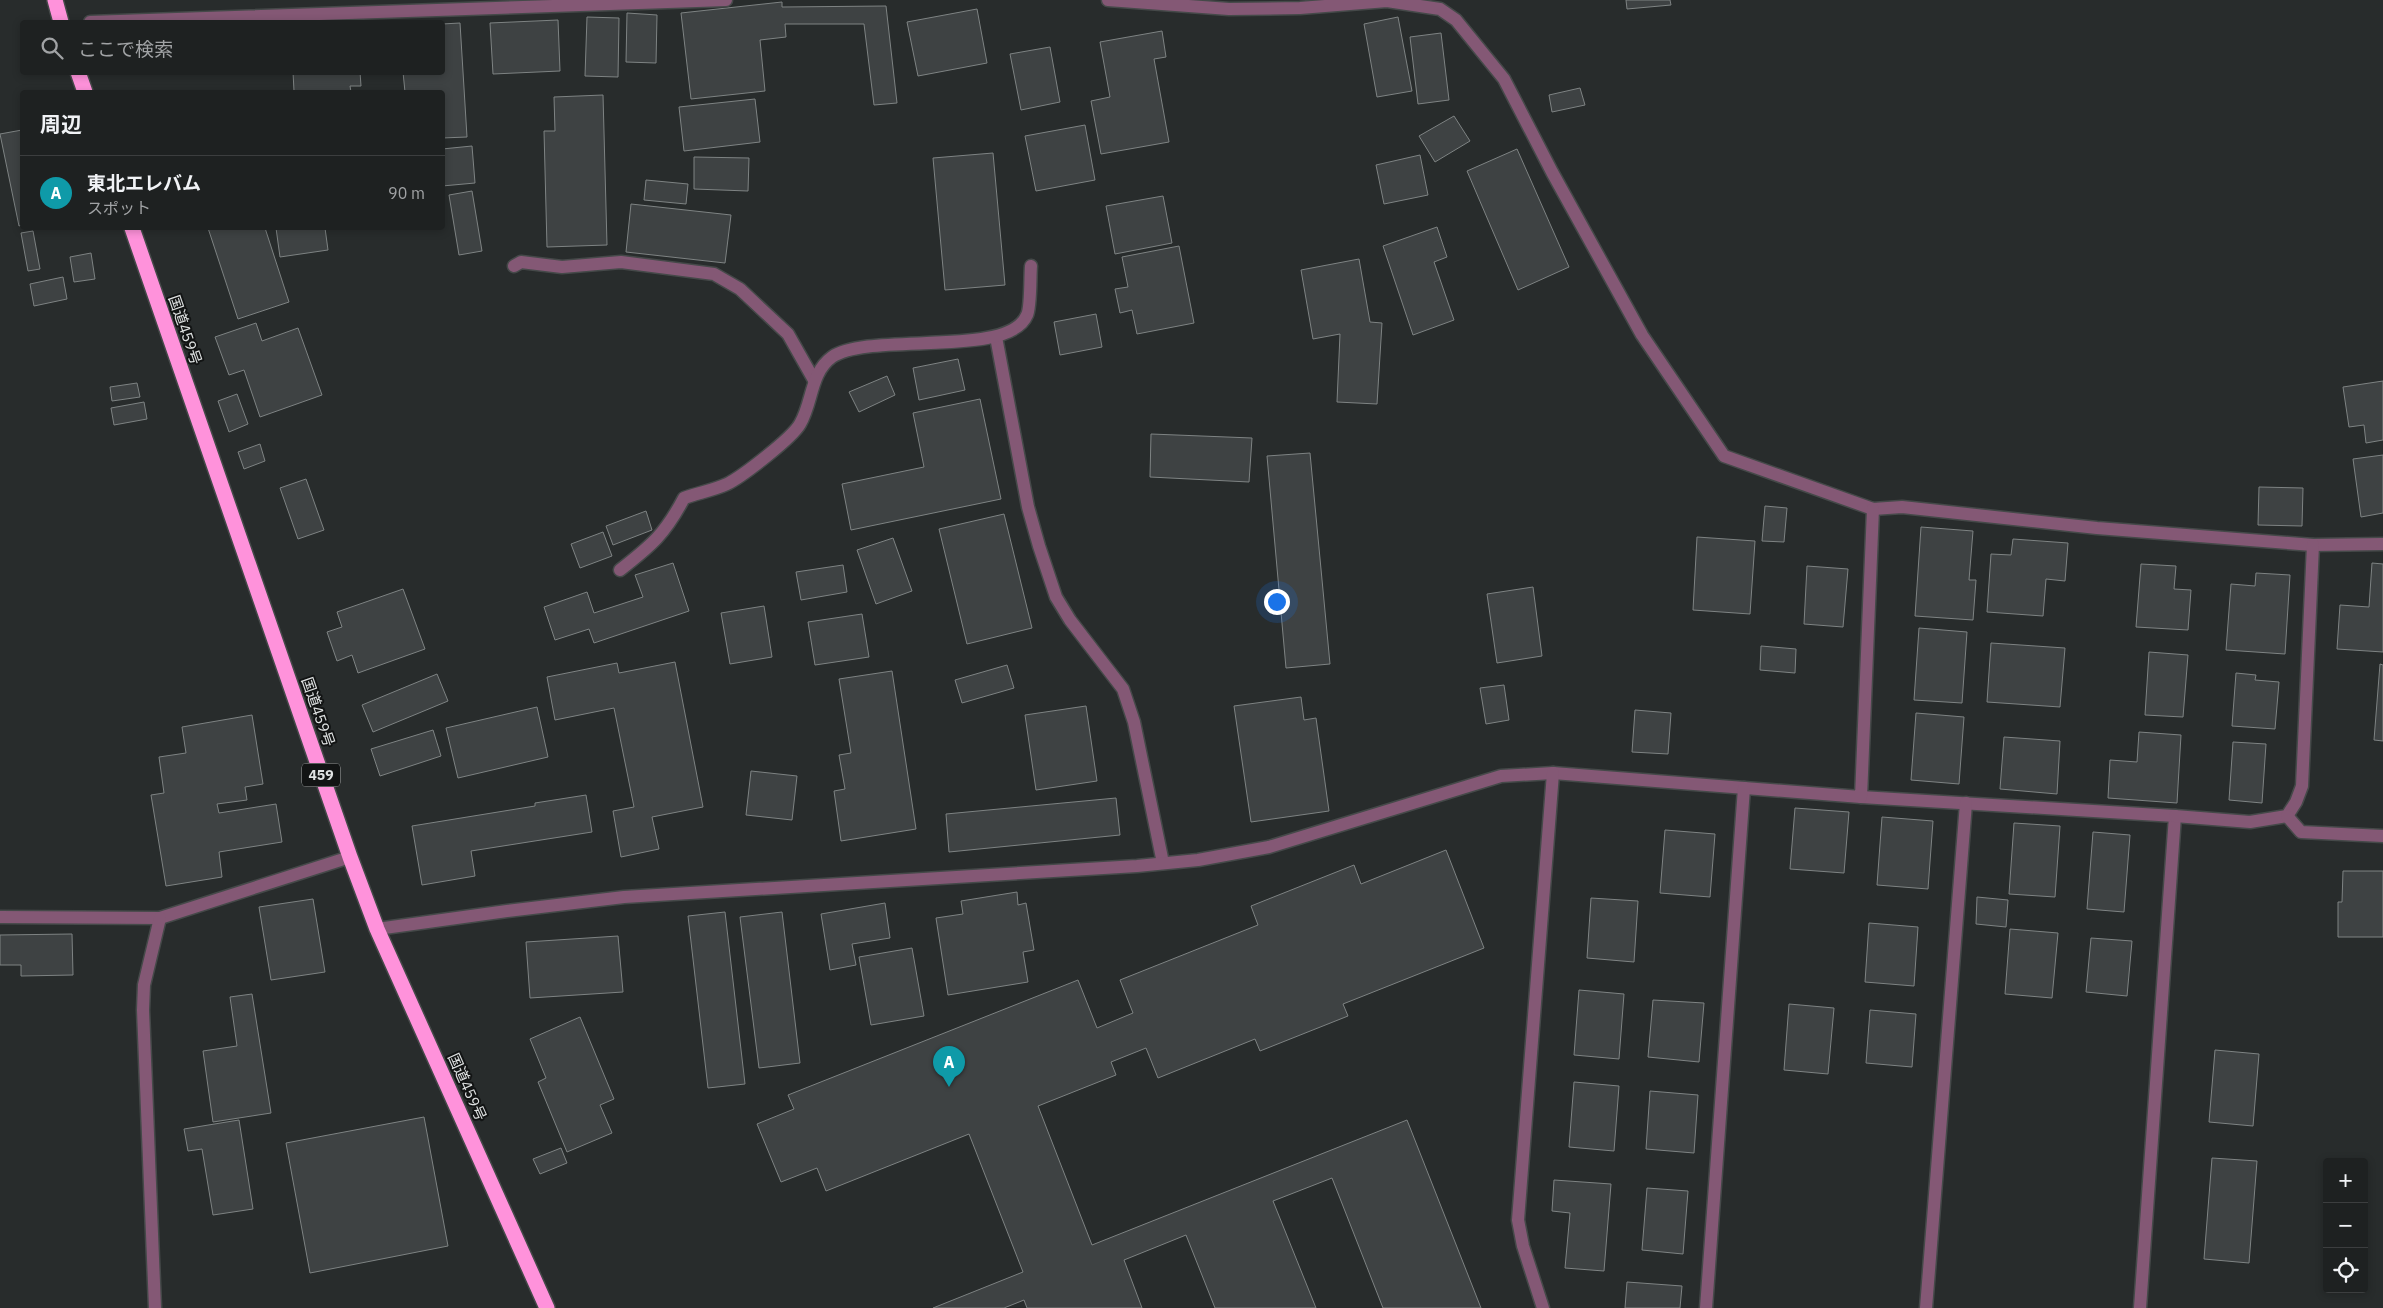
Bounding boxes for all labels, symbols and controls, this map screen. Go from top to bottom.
search box [20,20,445,75]
icon: search [38,34,66,62]
text: ここで検索 [78,37,173,61]
text: 周辺 [40,110,82,138]
text: 東北エレバム [87,171,201,195]
text: A [51,183,61,203]
text: 90 m [388,183,425,203]
text: スポット [87,198,151,218]
street label: 国道459号 [165,293,206,367]
your location [1264,589,1290,615]
street label: 国道459号 [298,675,339,749]
road number: 459 [302,764,340,786]
pin: A [933,1046,965,1087]
street label: 国道459号 [444,1050,491,1124]
map controls [2323,1158,2368,1293]
button: + [2323,1158,2368,1203]
button: − [2323,1203,2368,1248]
button: locate [2323,1248,2368,1293]

